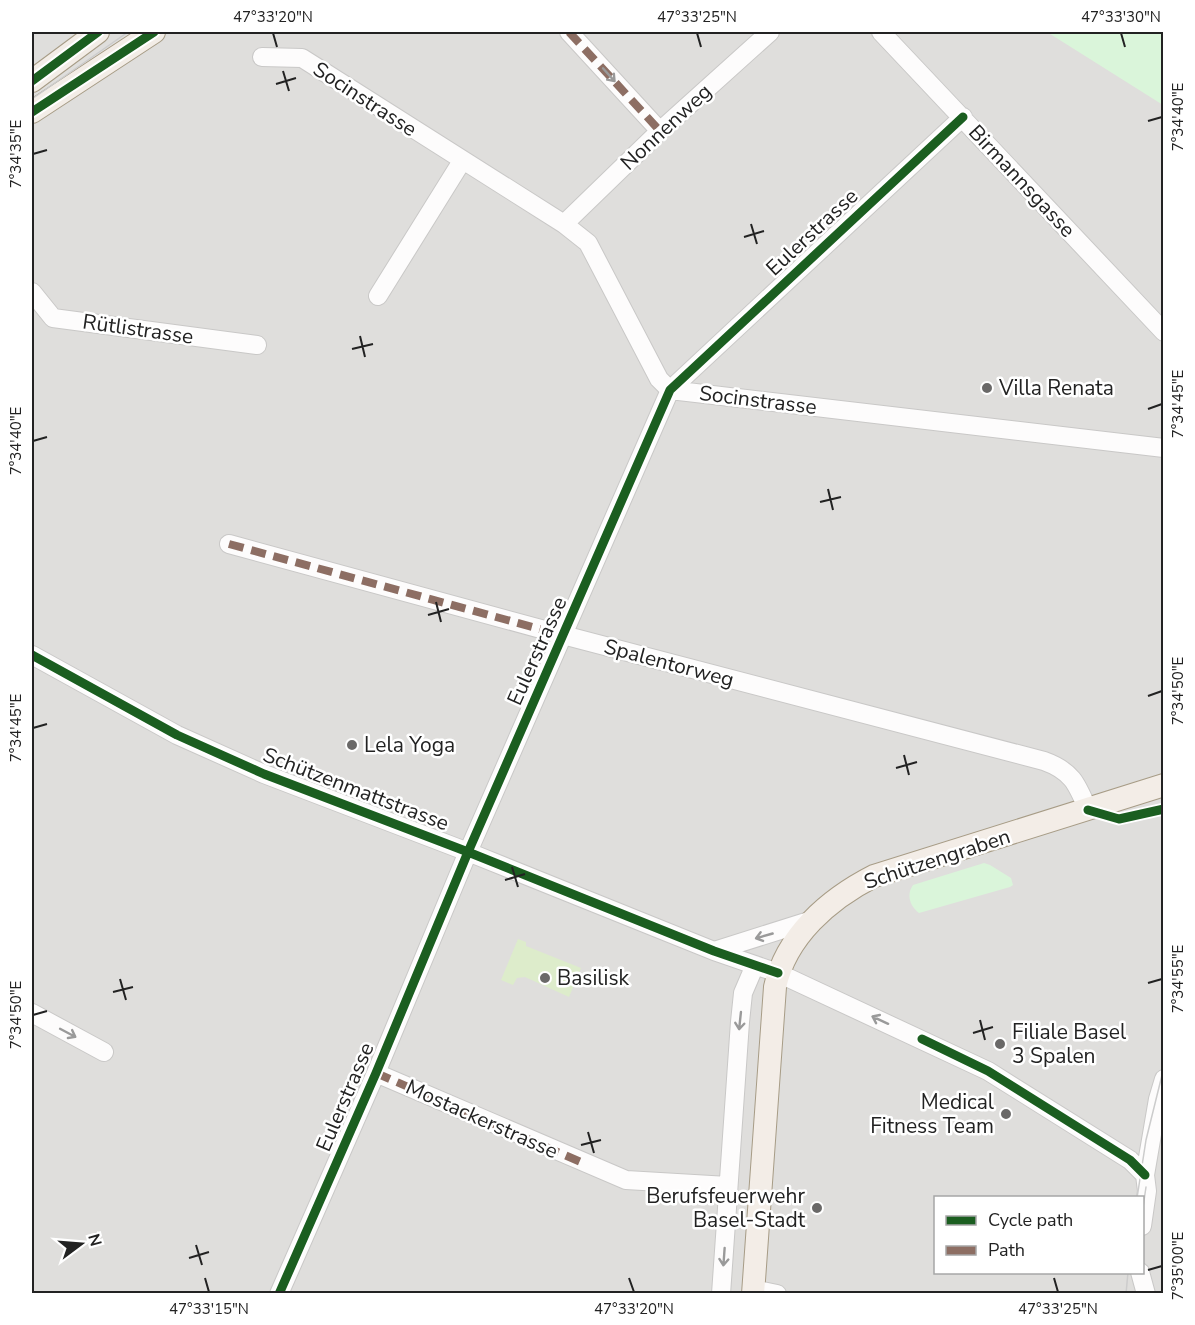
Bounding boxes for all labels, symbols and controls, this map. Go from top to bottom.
text: 47°33'20"N [233,7,313,27]
text: 47°33'25"N [657,7,737,27]
text: 47°33'30"N [1081,7,1161,27]
street label: Socinstrasse [308,55,422,143]
one-way arrow [602,67,616,82]
street label: Nonnenweg [614,78,718,176]
text: 7°34'40"E [1168,83,1188,151]
street label: Birmannsgasse [962,119,1082,243]
text: 7°34'35"E [6,120,26,188]
street label: Eulerstrasse [760,182,864,282]
street label: Rütlistrasse [81,307,195,351]
text: 7°34'45"E [1168,370,1188,438]
place label: Villa Renata [998,374,1114,402]
street label: Socinstrasse [698,379,818,421]
marker: Villa Renata [980,381,994,395]
text: 7°34'40"E [6,407,26,475]
street label: Eulerstrasse [501,592,573,710]
street label: Spalentorweg [601,632,737,694]
text: 7°34'50"E [1168,657,1188,725]
text: 7°34'45"E [6,694,26,762]
place label: Lela Yoga [364,731,455,759]
marker: Lela Yoga [345,738,359,752]
street label: Schützenmattstrasse [259,741,453,837]
street label: Schützengraben [860,822,1014,896]
one-way arrow [755,931,774,943]
text: 7°34'55"E [1168,945,1188,1013]
place label: Basilisk [557,964,629,992]
marker: Basilisk [538,971,552,985]
text: 7°34'50"E [6,981,26,1049]
one-way arrow [734,1010,745,1030]
one-way arrow [871,1014,889,1025]
place label: Filiale Basel 3 Spalen [1012,1018,1127,1070]
one-way arrow [59,1027,76,1039]
marker: Filiale Basel 3 Spalen [993,1037,1007,1051]
street label: Eulerstrasse [309,1038,381,1156]
street label: Mostackerstrasse [401,1073,563,1165]
place label: Medical Fitness Team [870,1088,995,1140]
marker: Medical Fitness Team [999,1107,1013,1121]
place label: Berufsfeuerwehr Basel-Stadt [646,1182,806,1234]
legend [934,1196,1144,1274]
marker: Berufsfeuerwehr Basel-Stadt [810,1201,824,1215]
text: Cycle path [988,1208,1073,1232]
north arrow [51,1214,111,1274]
text: N [82,1231,107,1249]
text: 7°35'00"E [1168,1232,1188,1300]
text: Path [988,1238,1025,1262]
one-way arrow [718,1247,729,1267]
text: 47°33'15"N [169,1299,249,1319]
text: 47°33'20"N [594,1299,674,1319]
text: 47°33'25"N [1018,1299,1098,1319]

